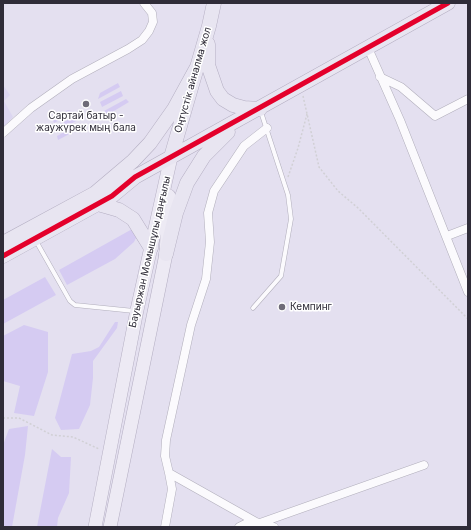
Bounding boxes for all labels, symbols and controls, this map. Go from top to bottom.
street label: Оңтүстік айналма жол [172,26,214,134]
marker: Сартай батыр - жаужүрек мың бала [81,99,91,109]
place label: Сартай батыр - жаужүрек мың бала [36,110,136,134]
street label: Бауыржан Момышұлы даңғылы [127,175,173,329]
place label: Кемпинг [290,301,332,313]
marker: Кемпинг [277,302,287,312]

